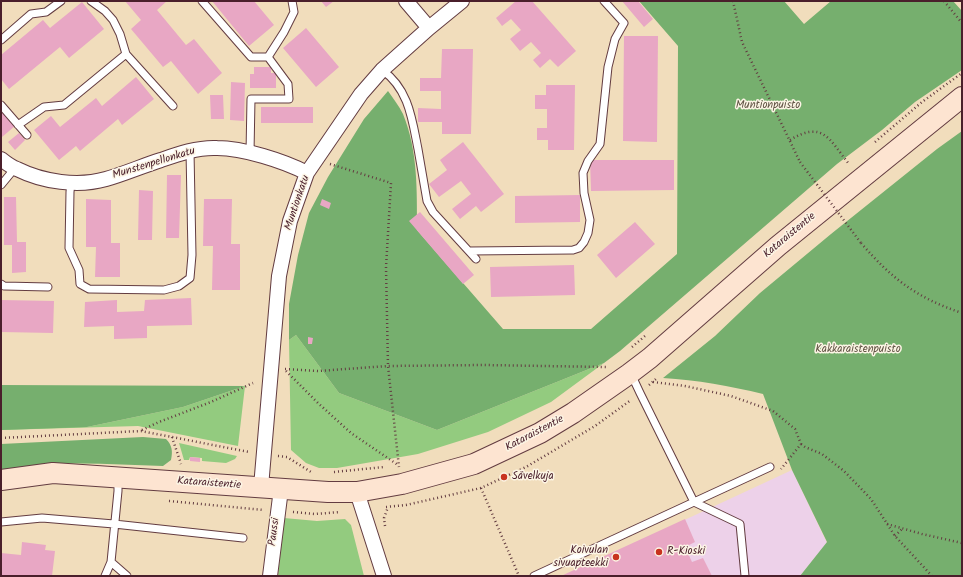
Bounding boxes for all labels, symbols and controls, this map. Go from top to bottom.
park label: Muntionpuisto [736,99,800,113]
street label: Munstenpellonkatu [111,145,197,183]
street label: Muntionkatu [282,174,314,232]
street label: Kataraistentie [761,210,819,262]
park label: Kakkaraistenpuisto [815,343,901,357]
street label: Kataraistentie [504,413,566,455]
place label: Sävelkuja [512,470,554,484]
marker: Sävelkuja [499,472,509,482]
street label: Kataraistentie [177,475,241,493]
street label: Paussi [267,517,283,547]
place label: Koivulan sivuapteekki [553,544,608,570]
place label: R-Kioski [667,545,705,559]
marker: R-Kioski [654,547,664,557]
marker: Koivulan sivuapteekki [611,552,621,562]

